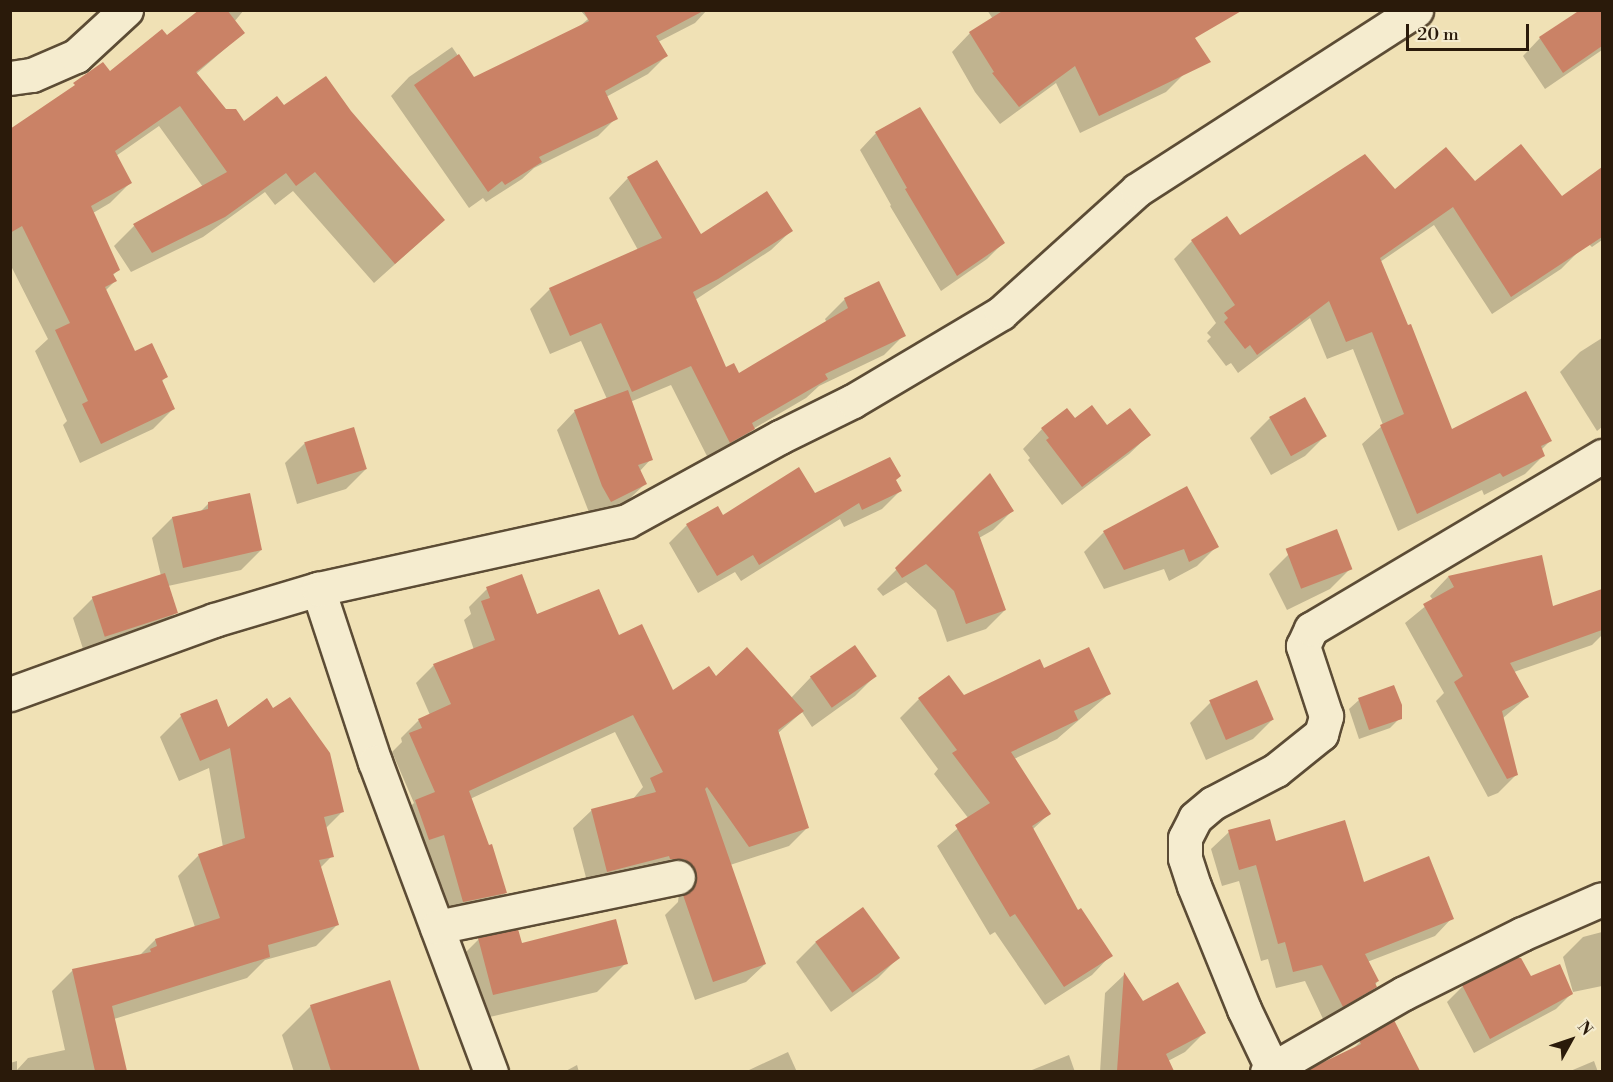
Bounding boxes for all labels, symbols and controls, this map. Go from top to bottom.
scale bar [1409,12,1532,50]
text: 20 m [1417,23,1459,46]
north arrow [1541,1010,1601,1070]
text: N [1573,1017,1597,1040]

